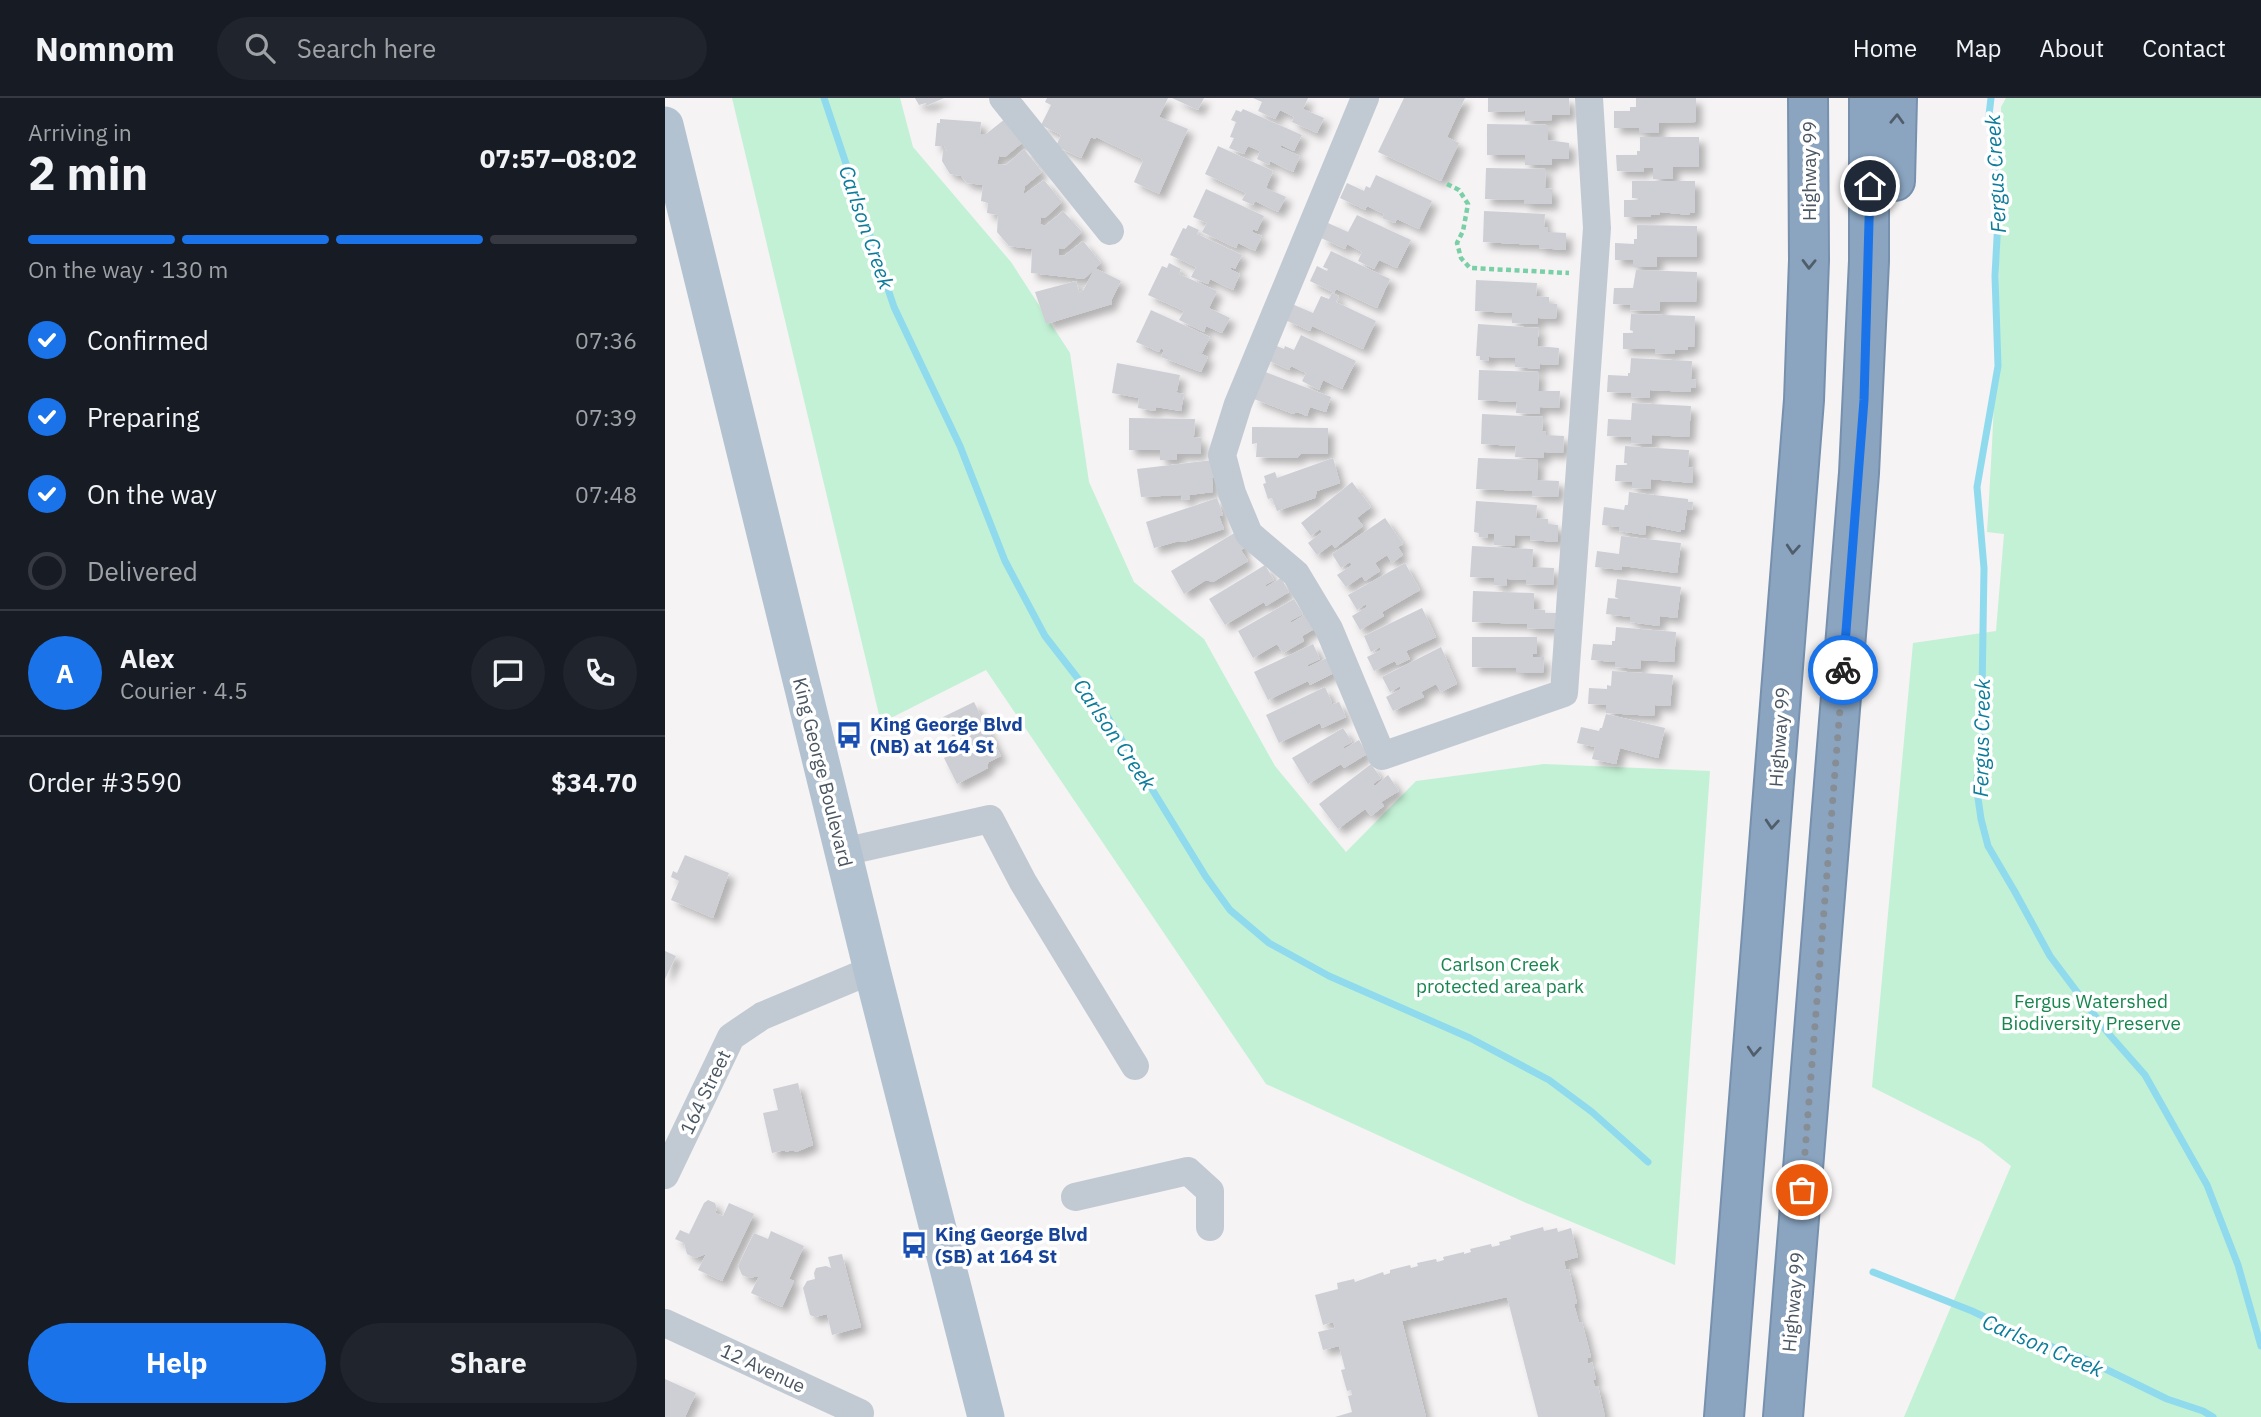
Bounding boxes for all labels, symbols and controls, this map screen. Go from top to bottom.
search box [217,17,707,80]
text: Nomnom [35,27,175,70]
icon: search [241,29,279,67]
text: Search here [297,31,436,65]
text: Home [1853,32,1917,64]
text: Map [1955,32,2001,64]
text: About [2039,32,2104,64]
text: Contact [2142,32,2226,64]
one-way arrow [1889,113,1904,124]
water label: Fergus Creek [1978,113,2012,234]
text: Arriving in [28,117,132,147]
street label: Highway 99 [1797,121,1821,221]
text: 07:57–08:02 [480,141,637,175]
text: 2 min [28,143,148,203]
pin [1840,156,1900,216]
water label: Carlson Creek [833,162,902,293]
icon: home [1851,167,1889,205]
text: On the way · 130 m [28,254,228,284]
one-way arrow [1801,259,1817,270]
icon: check [28,321,66,359]
text: Confirmed [87,323,209,357]
text: 07:36 [575,325,637,355]
icon: check [28,398,66,436]
text: Preparing [87,400,200,434]
text: 07:39 [575,402,637,432]
icon: check [28,475,66,513]
text: On the way [87,477,217,511]
text: 07:48 [575,479,637,509]
one-way arrow [1786,544,1801,555]
text: Delivered [87,554,198,588]
courier [1808,635,1878,705]
button: chat [471,636,545,710]
button: phone [563,636,637,710]
text: Alex [120,641,174,675]
icon: bike [1824,651,1862,689]
text: A [56,656,74,690]
water label: Carlson Creek [1067,673,1163,796]
text: Courier · 4.5 [120,675,248,705]
street label: King George Boulevard [788,675,858,869]
water label: Fergus Creek [1966,677,1996,797]
street label: Highway 99 [1764,686,1794,788]
place label: King George Blvd (NB) at 164 St [870,712,1023,758]
bus stop icon: King George Blvd (NB) at 164 St [834,720,864,750]
text: Order #3590 [28,765,182,799]
text: $34.70 [551,765,637,799]
one-way arrow [1765,819,1780,830]
park label: Carlson Creek protected area park [1416,952,1584,998]
park label: Fergus Watershed Biodiversity Preserve [2001,989,2181,1035]
street label: 164 Street [674,1046,736,1138]
one-way arrow [1747,1046,1762,1057]
pin [1772,1160,1832,1220]
icon: bag [1783,1171,1821,1209]
place label: King George Blvd (SB) at 164 St [935,1222,1088,1268]
bus stop icon: King George Blvd (SB) at 164 St [899,1230,929,1260]
street label: Highway 99 [1777,1251,1809,1353]
water label: Carlson Creek [1978,1307,2109,1383]
button: Help [28,1323,326,1403]
button: Share [340,1323,637,1403]
street label: 12 Avenue [717,1338,809,1398]

